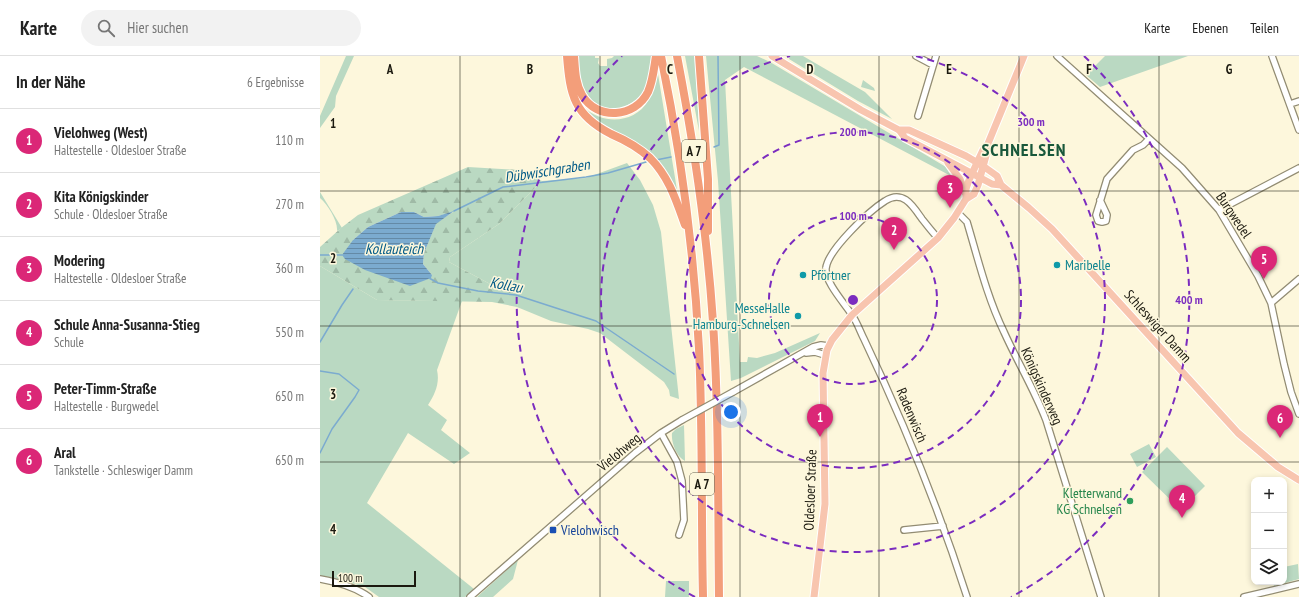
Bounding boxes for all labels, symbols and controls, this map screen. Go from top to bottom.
search box [81,10,361,46]
text: Karte [20,16,57,40]
icon: search [95,17,117,39]
text: Hier suchen [127,18,188,37]
text: Karte [1144,19,1170,37]
text: Ebenen [1192,19,1228,37]
text: Teilen [1250,19,1279,37]
text: A [386,61,394,78]
text: B [527,61,533,78]
text: C [667,61,673,78]
text: D [807,61,814,78]
text: E [946,61,952,78]
text: F [1086,61,1092,78]
text: G [1226,61,1233,78]
text: In der Nähe [16,71,86,93]
text: 6 Ergebnisse [247,74,304,91]
text: 300 m [1017,114,1045,129]
text: 1 [330,115,336,132]
text: Vielohweg (West) [54,123,148,142]
text: 200 m [839,124,867,139]
text: 1 [26,132,32,149]
text: 110 m [275,132,304,149]
district label: SCHNELSEN [981,138,1067,161]
road number: A 7 [682,140,706,162]
text: Haltestelle · Oldesloer Straße [54,142,186,159]
water label: Dübwischgraben [503,154,592,187]
pin: 3 [937,175,963,208]
text: Kita Königskinder [54,187,148,206]
street label: Burgwedel [1212,189,1256,242]
text: 2 [26,196,32,213]
text: 270 m [275,196,304,213]
text: Schule · Oldesloer Straße [54,206,168,223]
text: 100 m [839,208,867,223]
pin: 2 [881,217,907,250]
water label: Kollauteich [365,239,424,258]
pin: 5 [1251,246,1277,279]
text: 2 [330,250,336,267]
text: Modering [54,251,105,270]
place label: Maribelle [1065,256,1111,274]
text: 3 [26,260,32,277]
text: 360 m [275,260,304,277]
marker: Maribelle [1052,260,1062,270]
place label: Pförtner [811,266,851,284]
text: Haltestelle · Oldesloer Straße [54,270,186,287]
marker: Pförtner [798,270,808,280]
water label: Kollau [488,272,525,297]
street label: Schleswiger Damm [1121,286,1195,366]
text: 400 m [1175,292,1203,307]
centre of rings [846,293,860,307]
place label: MesseHalle Hamburg-Schnelsen [693,299,790,333]
marker: MesseHalle Hamburg-Schnelsen [793,311,803,321]
text: Schule Anna-Susanna-Stieg [54,315,200,334]
text: 4 [26,324,32,341]
text: 550 m [275,324,304,341]
text: Schule [54,334,84,351]
street label: Königskinderweg [1017,345,1067,427]
text: Peter-Timm-Straße [54,379,157,398]
street label: Radenwisch [892,385,932,445]
text: 3 [330,386,336,403]
text: 5 [26,388,32,405]
text: 650 m [275,388,304,405]
text: Haltestelle · Burgwedel [54,398,159,415]
your location [721,402,741,422]
pin: 1 [807,404,833,437]
pin: 6 [1267,405,1293,438]
street label: Vielohweg [593,429,644,476]
text: Aral [54,443,76,462]
street label: Oldesloer Straße [800,449,820,531]
text: 6 [26,452,32,469]
text: 650 m [275,452,304,469]
text: Tankstelle · Schleswiger Damm [54,462,193,479]
road number: A 7 [690,473,714,495]
map controls [1251,477,1287,585]
button: + [1251,477,1287,513]
place label: Kletterwand KG Schnelsen [1057,484,1122,518]
pin: 4 [1169,485,1195,518]
marker: Kletterwand KG Schnelsen [1125,496,1135,506]
button: − [1251,513,1287,549]
text: 4 [330,521,337,538]
place label: Vielohwisch [560,521,619,539]
marker: Vielohwisch [548,525,558,535]
button: layers [1251,549,1287,585]
scale bar [332,569,416,588]
text: 100 m [338,571,362,585]

